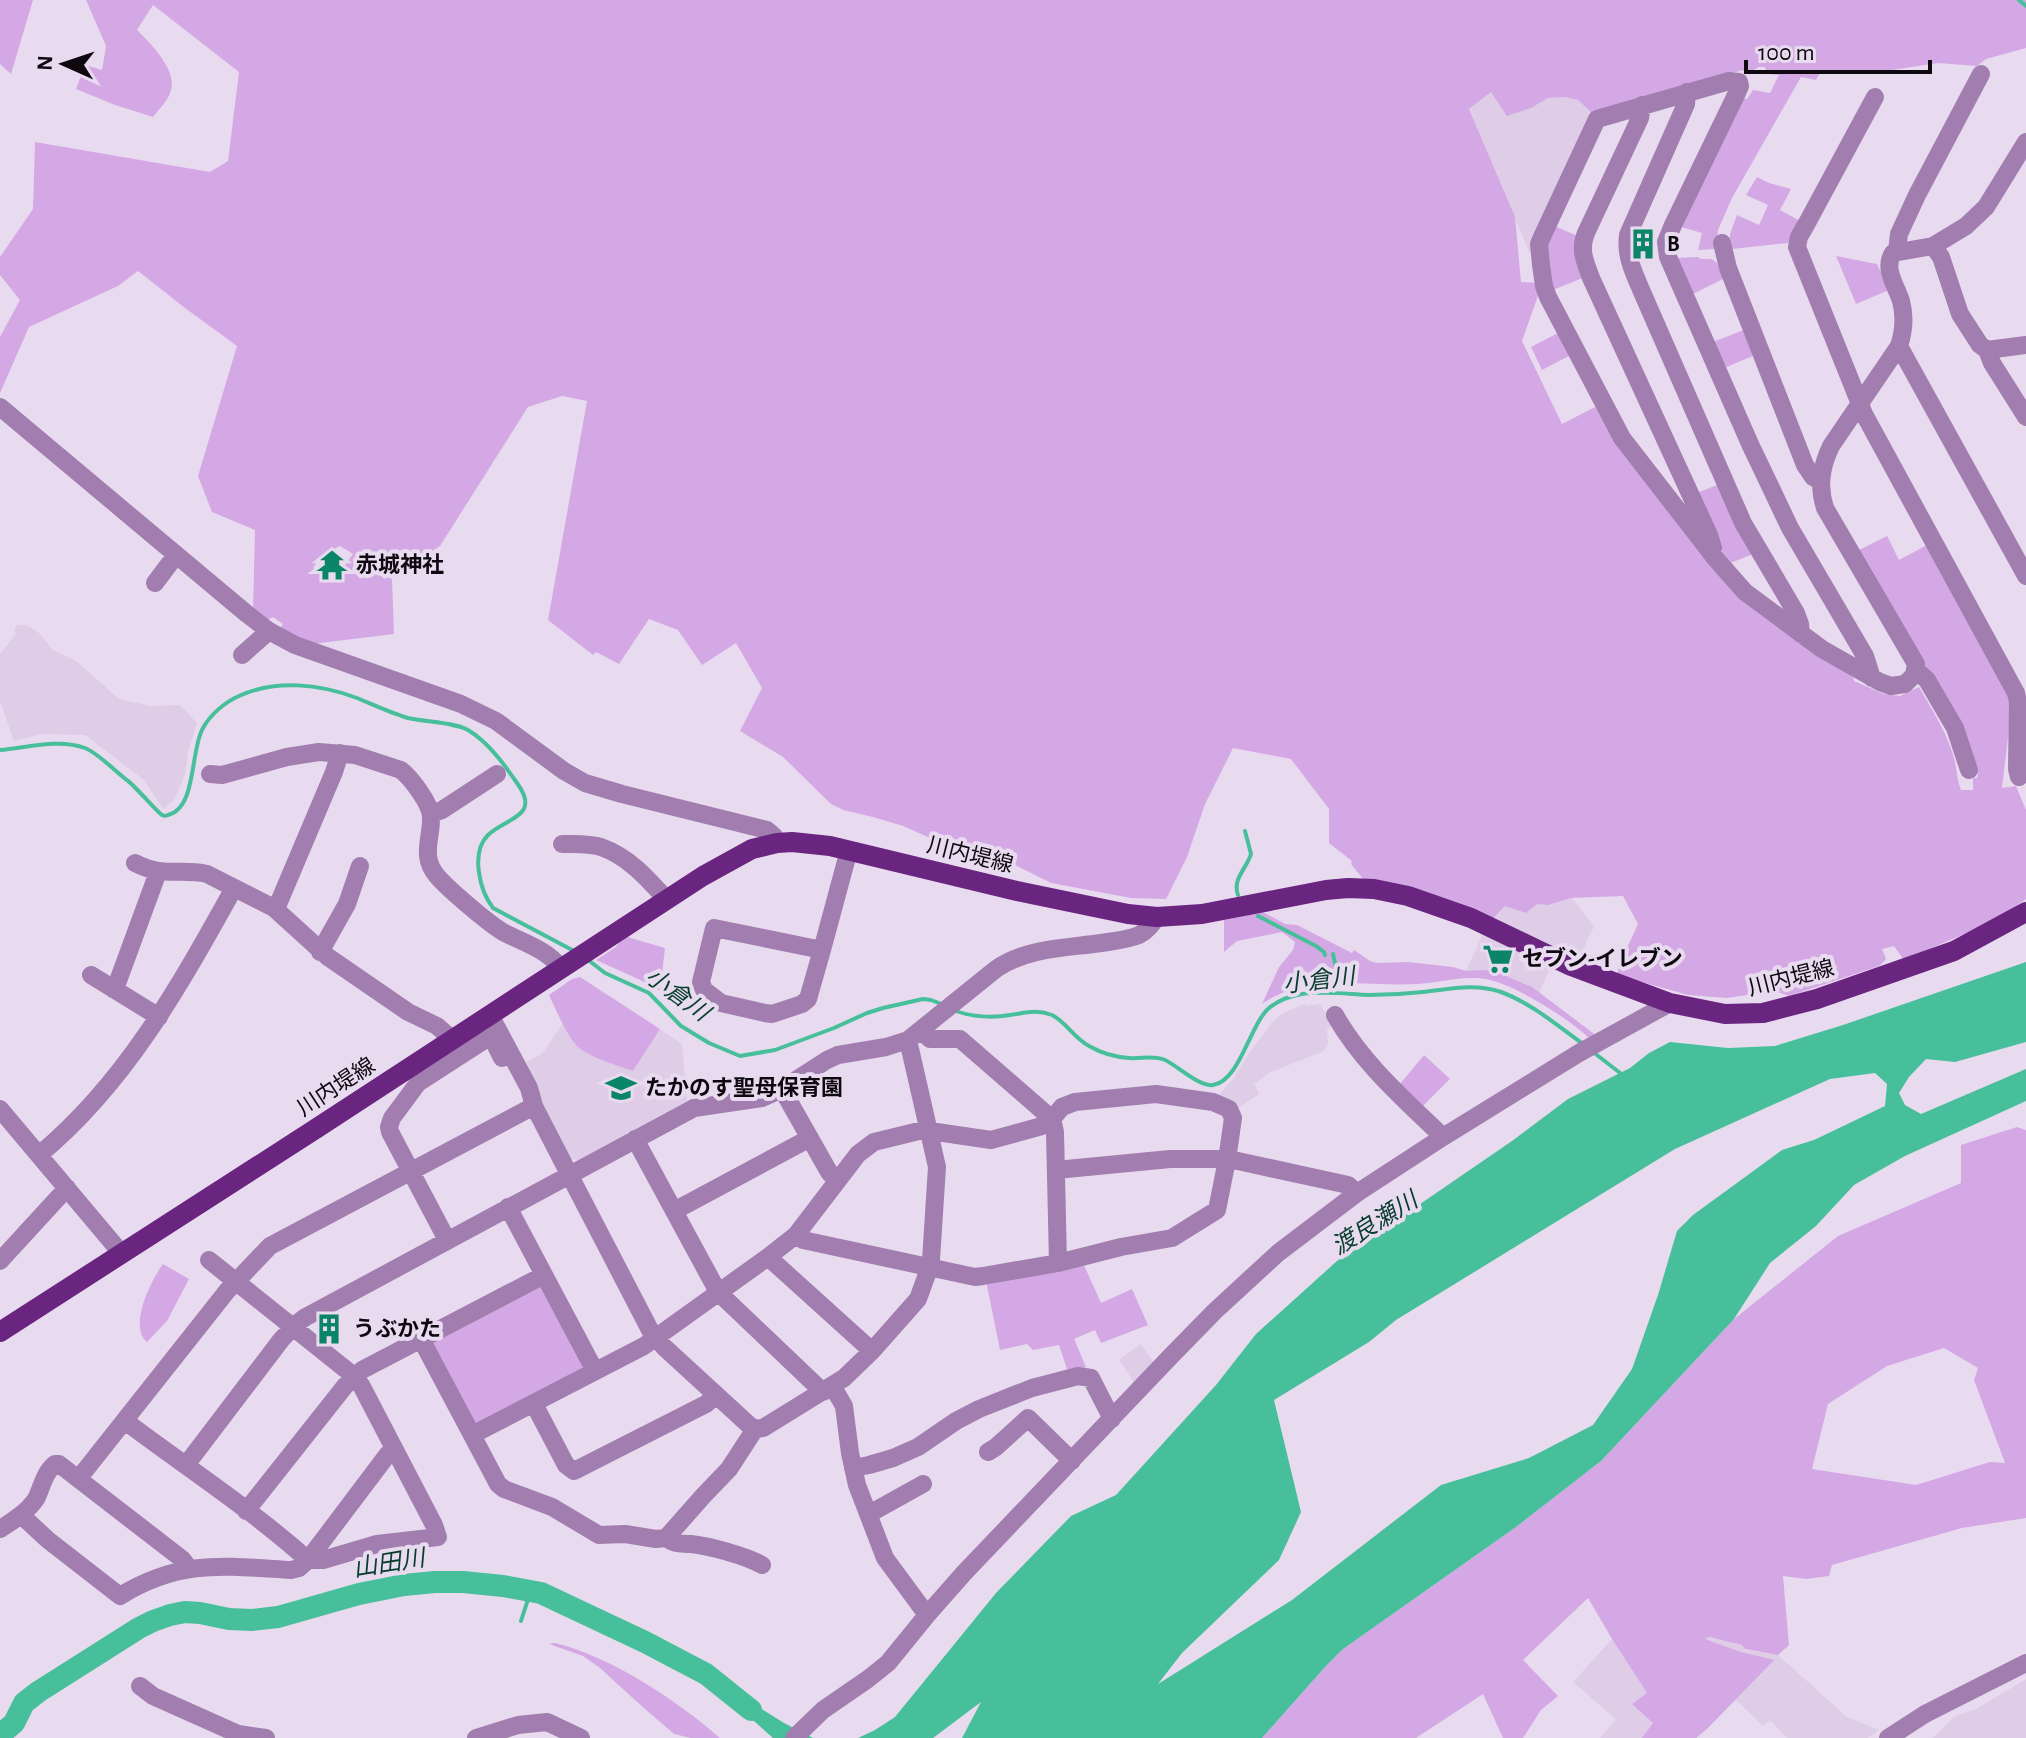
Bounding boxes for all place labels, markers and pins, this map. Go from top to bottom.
building icon: B [1626,227,1660,261]
place label: B [1667,233,1680,255]
temple icon: 赤城神社 [315,548,349,582]
place label: 赤城神社 [356,553,444,576]
supermarket icon: セブン-イレブン [1481,942,1515,976]
place label: セブン-イレブン [1522,946,1683,970]
school or university icon: たかのす聖母保育園 [604,1071,638,1105]
place label: たかのす聖母保育園 [645,1076,843,1099]
building icon: うぶかた [312,1312,346,1346]
place label: うぶかた [353,1318,441,1340]

